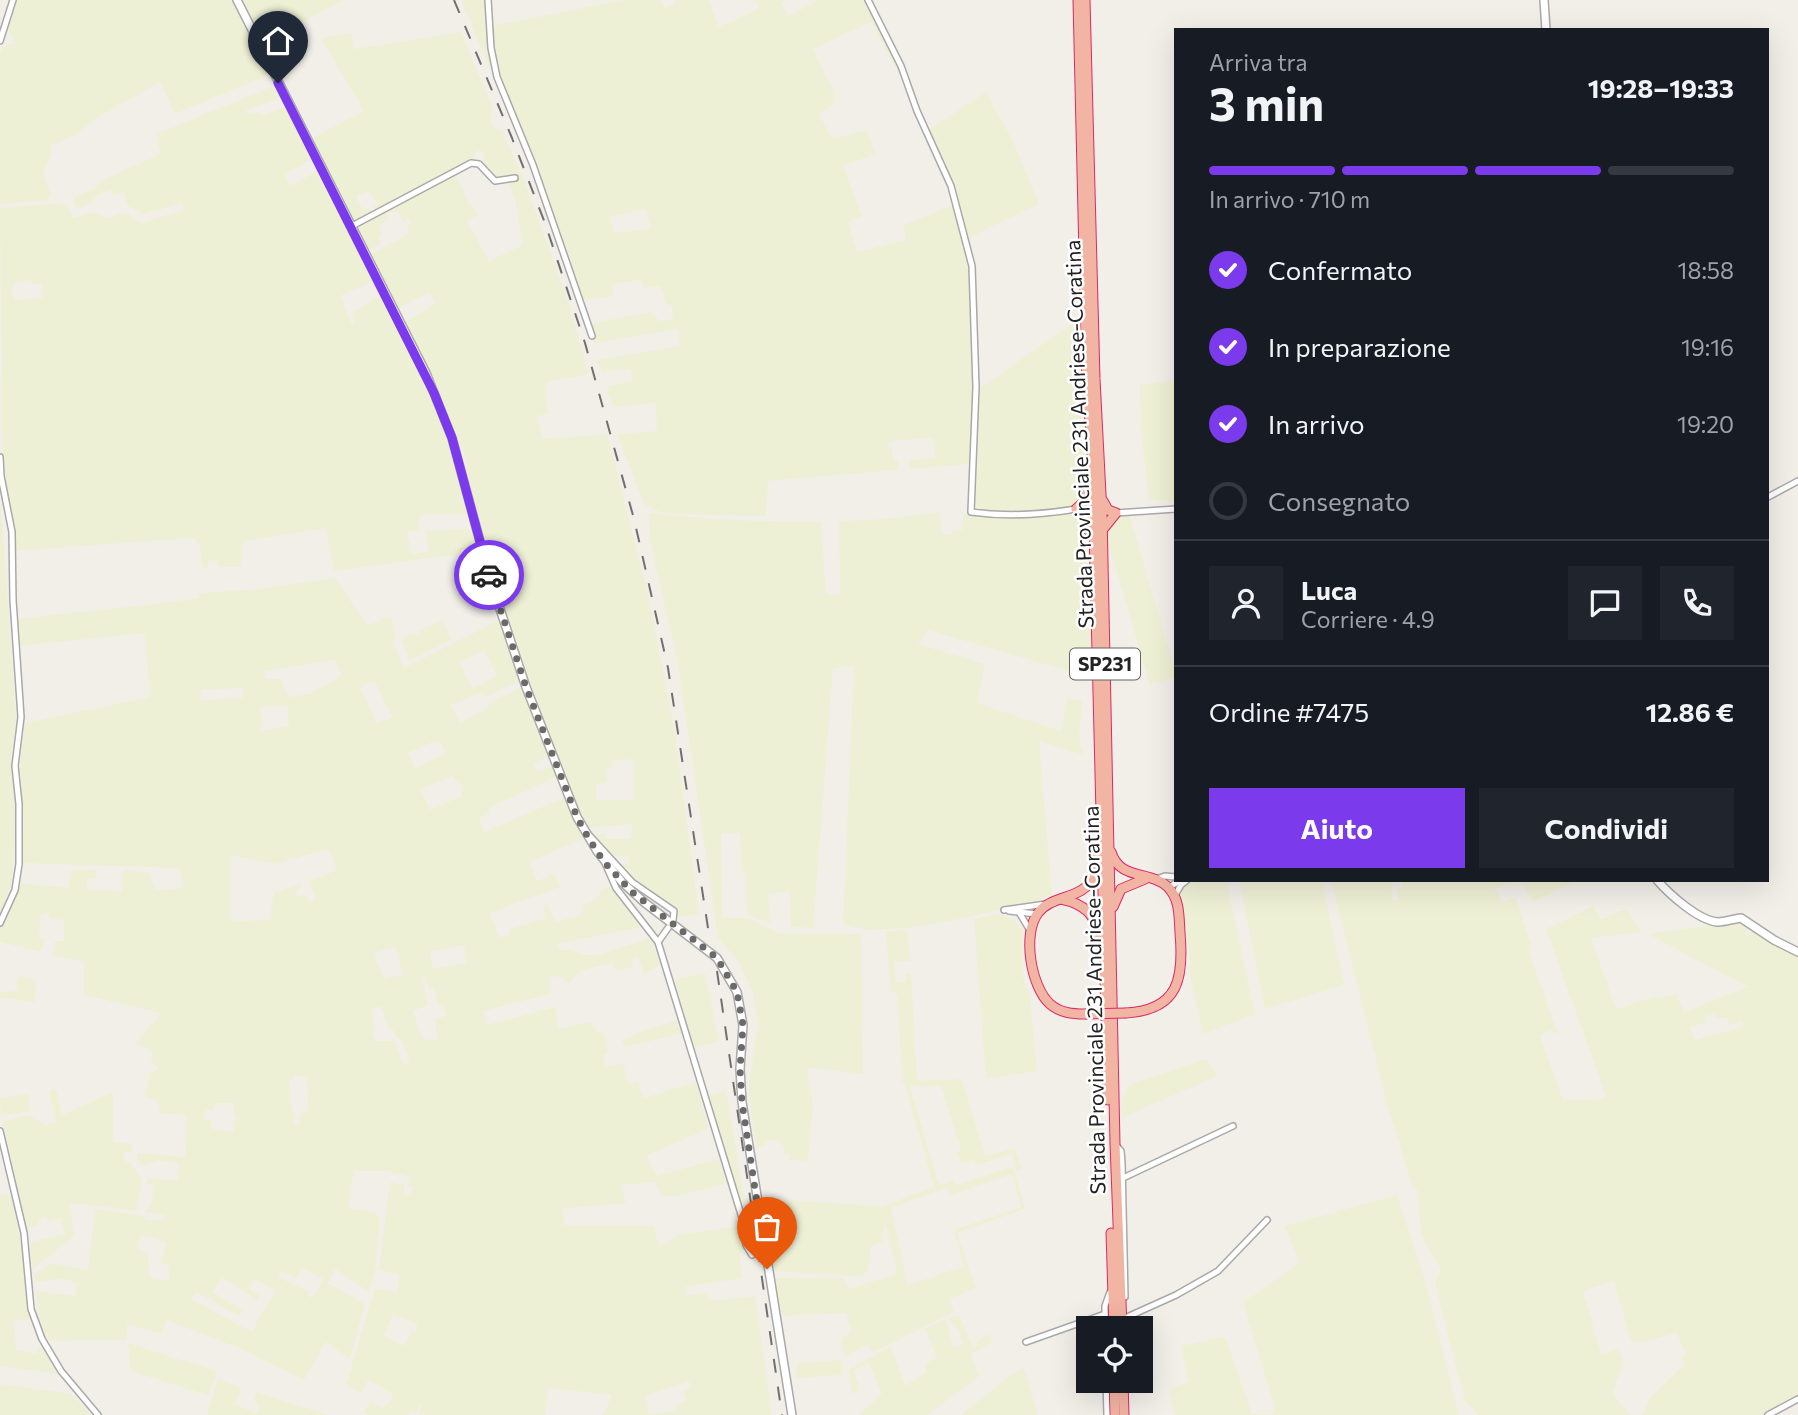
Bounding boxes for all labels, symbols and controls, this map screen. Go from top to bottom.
pin [248,11,308,83]
icon: home [259,22,297,60]
text: Arriva tra [1209,48,1308,76]
text: 19:28–19:33 [1588,72,1734,103]
text: 3 min [1209,74,1324,130]
text: In arrivo · 710 m [1209,185,1370,213]
street label: Strada Provinciale 231 Andriese-Coratina [1059,239,1098,629]
icon: check [1209,251,1247,289]
text: Confermato [1268,254,1412,285]
text: 18:58 [1678,256,1734,284]
icon: check [1209,328,1247,366]
text: In preparazione [1268,331,1451,362]
text: 19:16 [1681,333,1734,361]
icon: check [1209,405,1247,443]
text: In arrivo [1268,408,1365,439]
text: 19:20 [1677,410,1734,438]
text: Consegnato [1268,485,1410,516]
courier [454,540,524,610]
icon: car [470,556,508,594]
button: person [1209,566,1283,640]
button: chat [1568,566,1642,640]
button: phone [1660,566,1734,640]
text: Luca [1301,574,1357,605]
text: Corriere · 4.9 [1301,605,1435,633]
road number: SP231 [1070,649,1140,680]
text: Ordine #7475 [1209,696,1369,727]
text: 12.86 € [1646,696,1734,727]
button: Aiuto [1209,788,1465,868]
button: Condividi [1479,788,1734,868]
street label: Strada Provinciale 231 Andriese-Coratina [1078,806,1109,1194]
pin [737,1197,797,1269]
icon: bag [748,1208,786,1246]
map controls [1076,1316,1153,1393]
button: locate [1076,1316,1153,1393]

